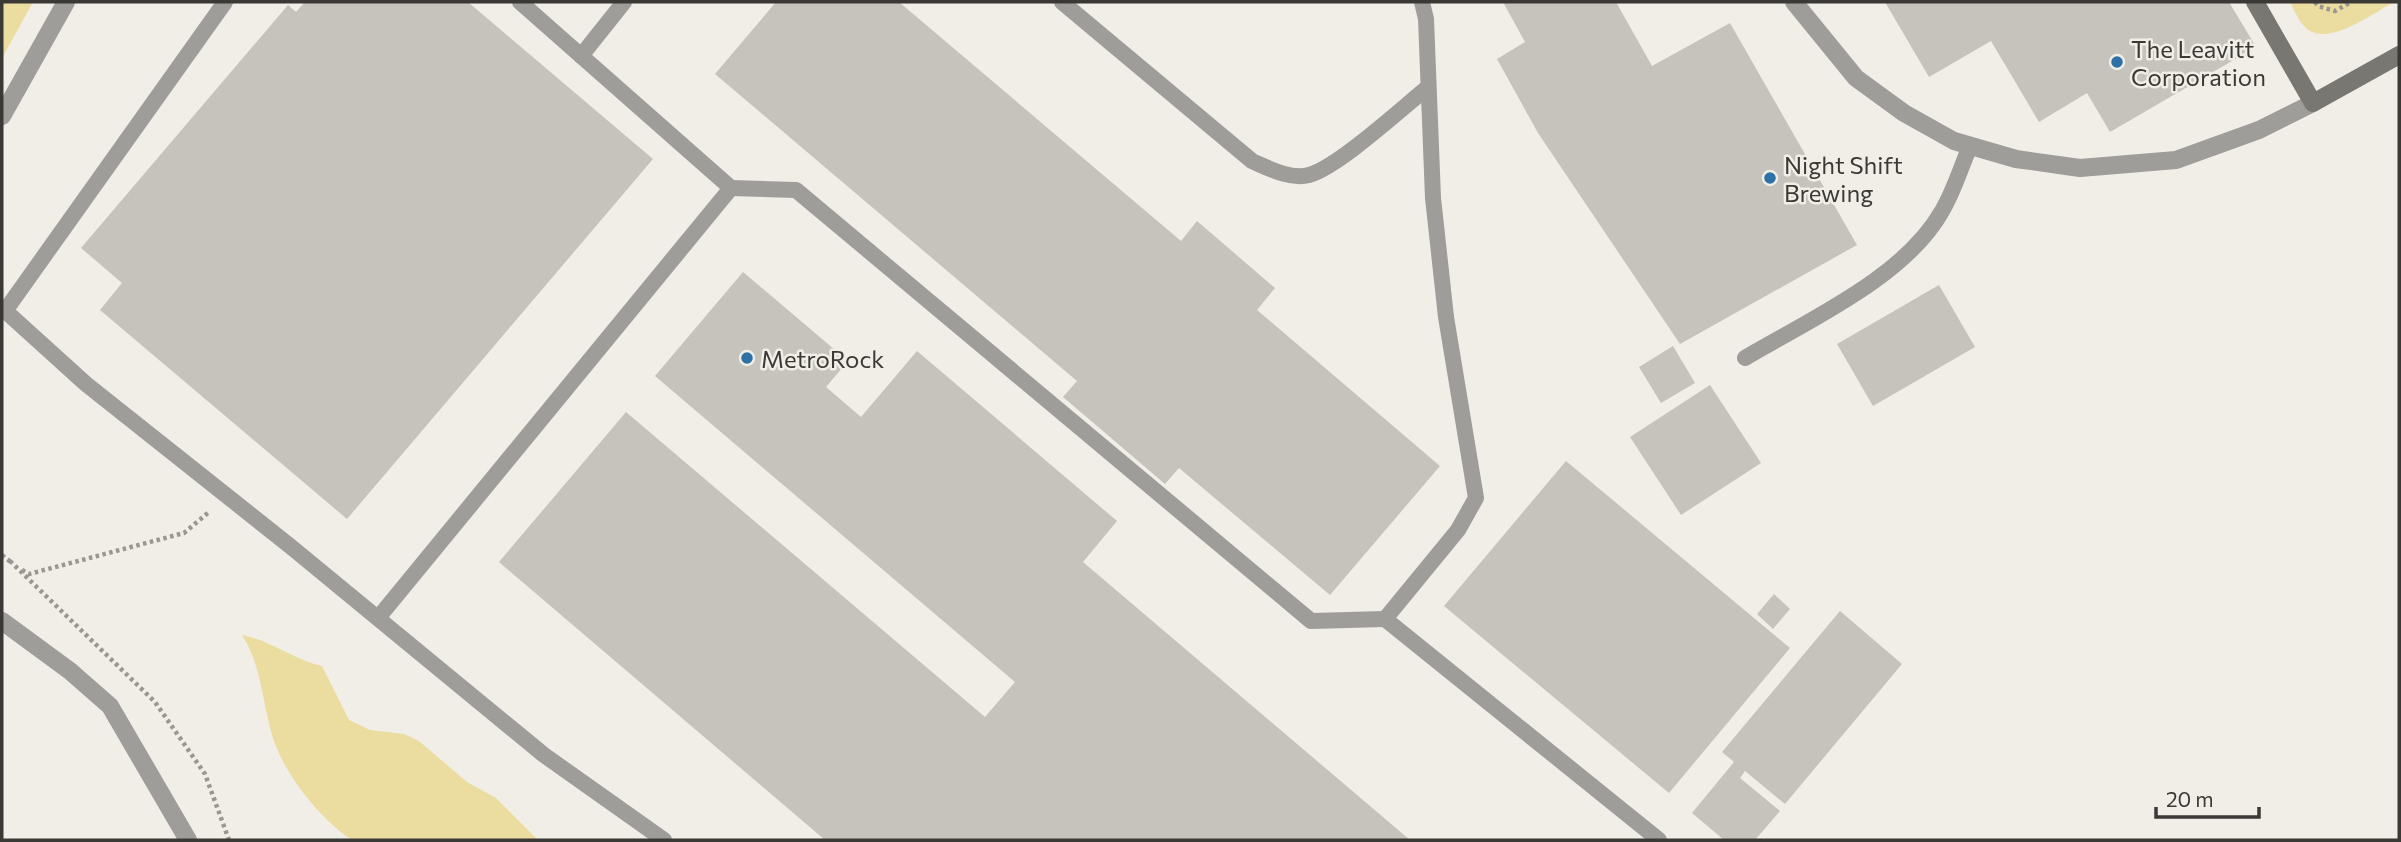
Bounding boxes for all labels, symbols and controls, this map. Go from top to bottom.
place label: The Leavitt Corporation [2131,34,2266,91]
marker: The Leavitt Corporation [2109,54,2125,70]
place label: Night Shift Brewing [1784,150,1903,207]
marker: Night Shift Brewing [1762,170,1778,186]
place label: MetroRock [761,344,884,373]
marker: MetroRock [739,350,755,366]
scale bar [2156,776,2259,820]
text: 20 m [2166,786,2214,811]

